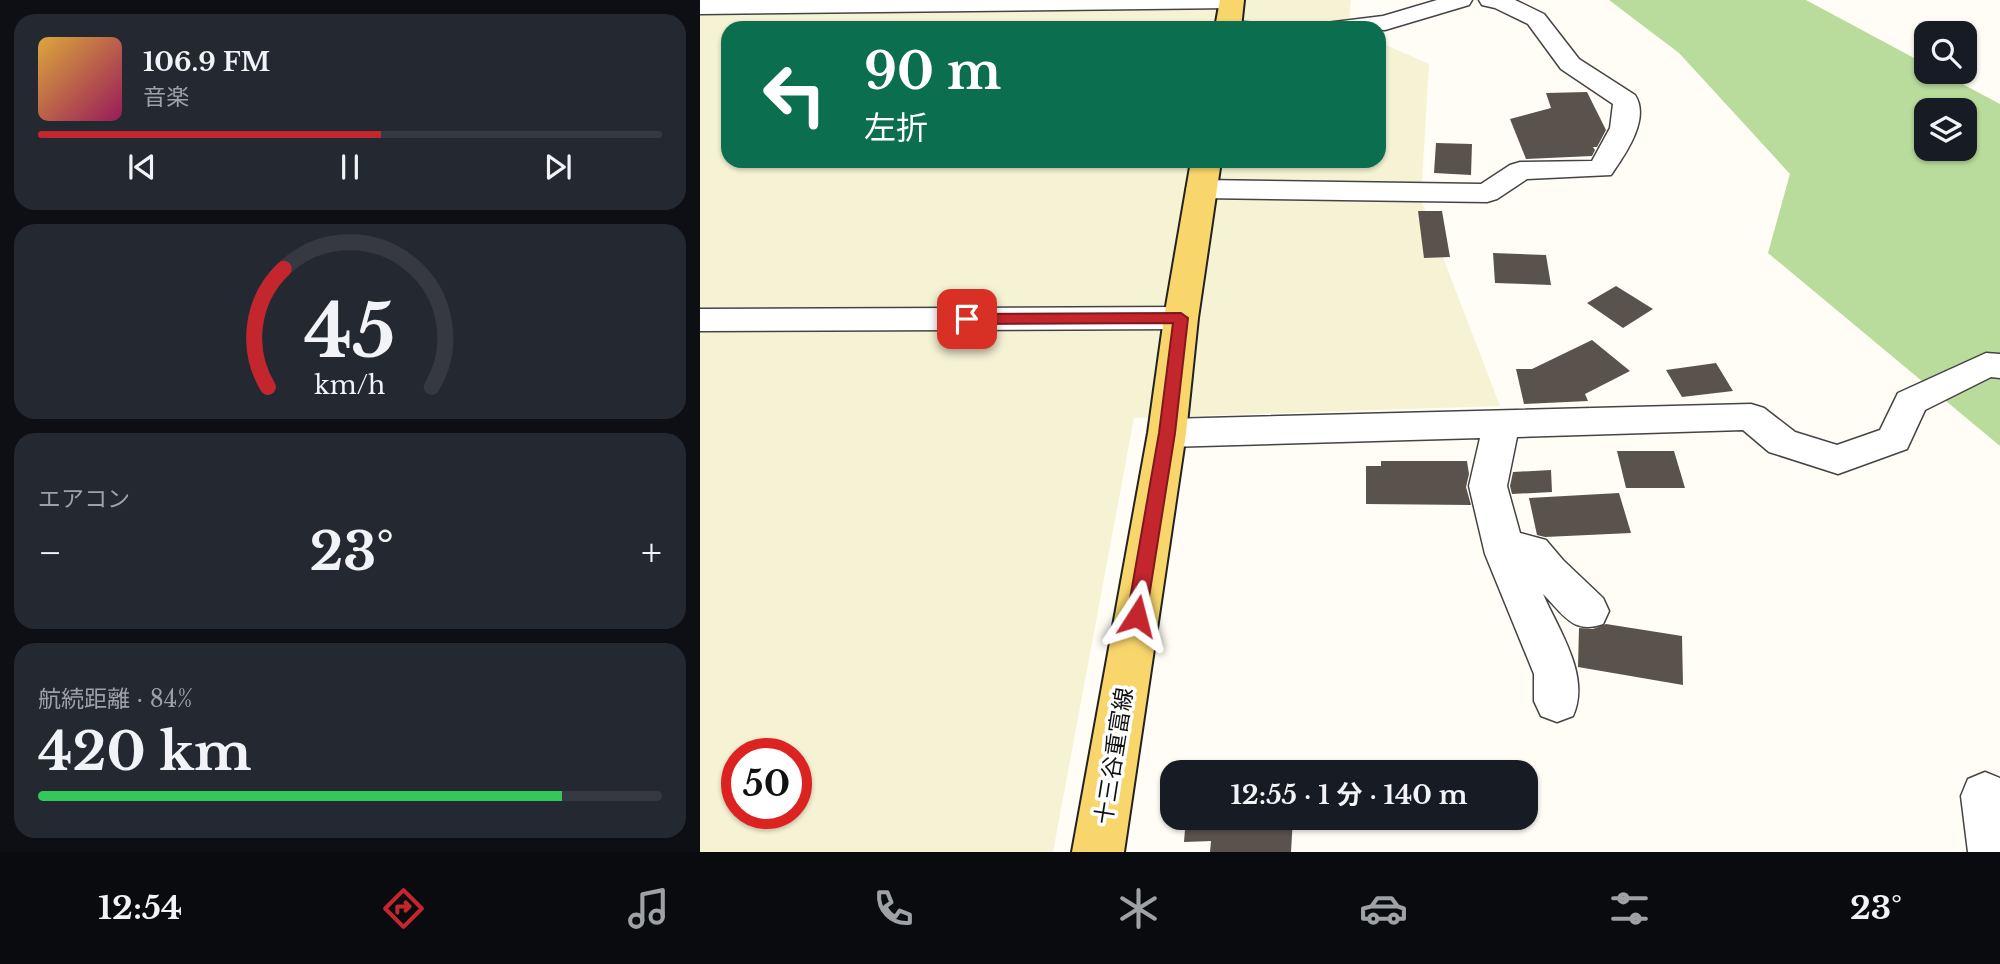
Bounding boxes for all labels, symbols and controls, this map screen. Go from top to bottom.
map controls [1914,21,1977,161]
button: search [1914,21,1977,84]
text: 90 m [864,41,1001,102]
text: 106.9 FM [143,46,270,78]
icon: left [749,49,840,140]
text: 音楽 [143,83,189,111]
button: layers [1914,98,1977,161]
text: 左折 [864,108,928,148]
icon: previous [123,148,161,186]
icon: pause [331,148,369,186]
icon: next [539,148,577,186]
text: 45 [304,287,396,378]
pin [937,289,997,349]
icon: arrive [948,300,986,338]
text: km/h [315,370,385,401]
text: エアコン [38,485,130,513]
text: 23° [309,520,394,584]
text: − [38,529,62,576]
text: + [641,529,662,576]
position arrow [1100,579,1174,653]
text: 航続距離 · 84% [38,685,193,713]
street label: 十三谷重富線 [1089,686,1139,826]
text: 420 km [38,720,252,784]
speed limit sign: 50 [721,738,812,829]
text: 12:55 · 1 分 · 140 m [1230,779,1468,811]
icon: directions [379,884,428,933]
icon: music [624,884,673,933]
icon: phone [869,884,918,933]
icon: climate [1114,884,1163,933]
icon: car [1359,884,1408,933]
icon: filters [1605,884,1654,933]
text: 12:54 [98,888,182,928]
text: 23° [1850,888,1902,928]

